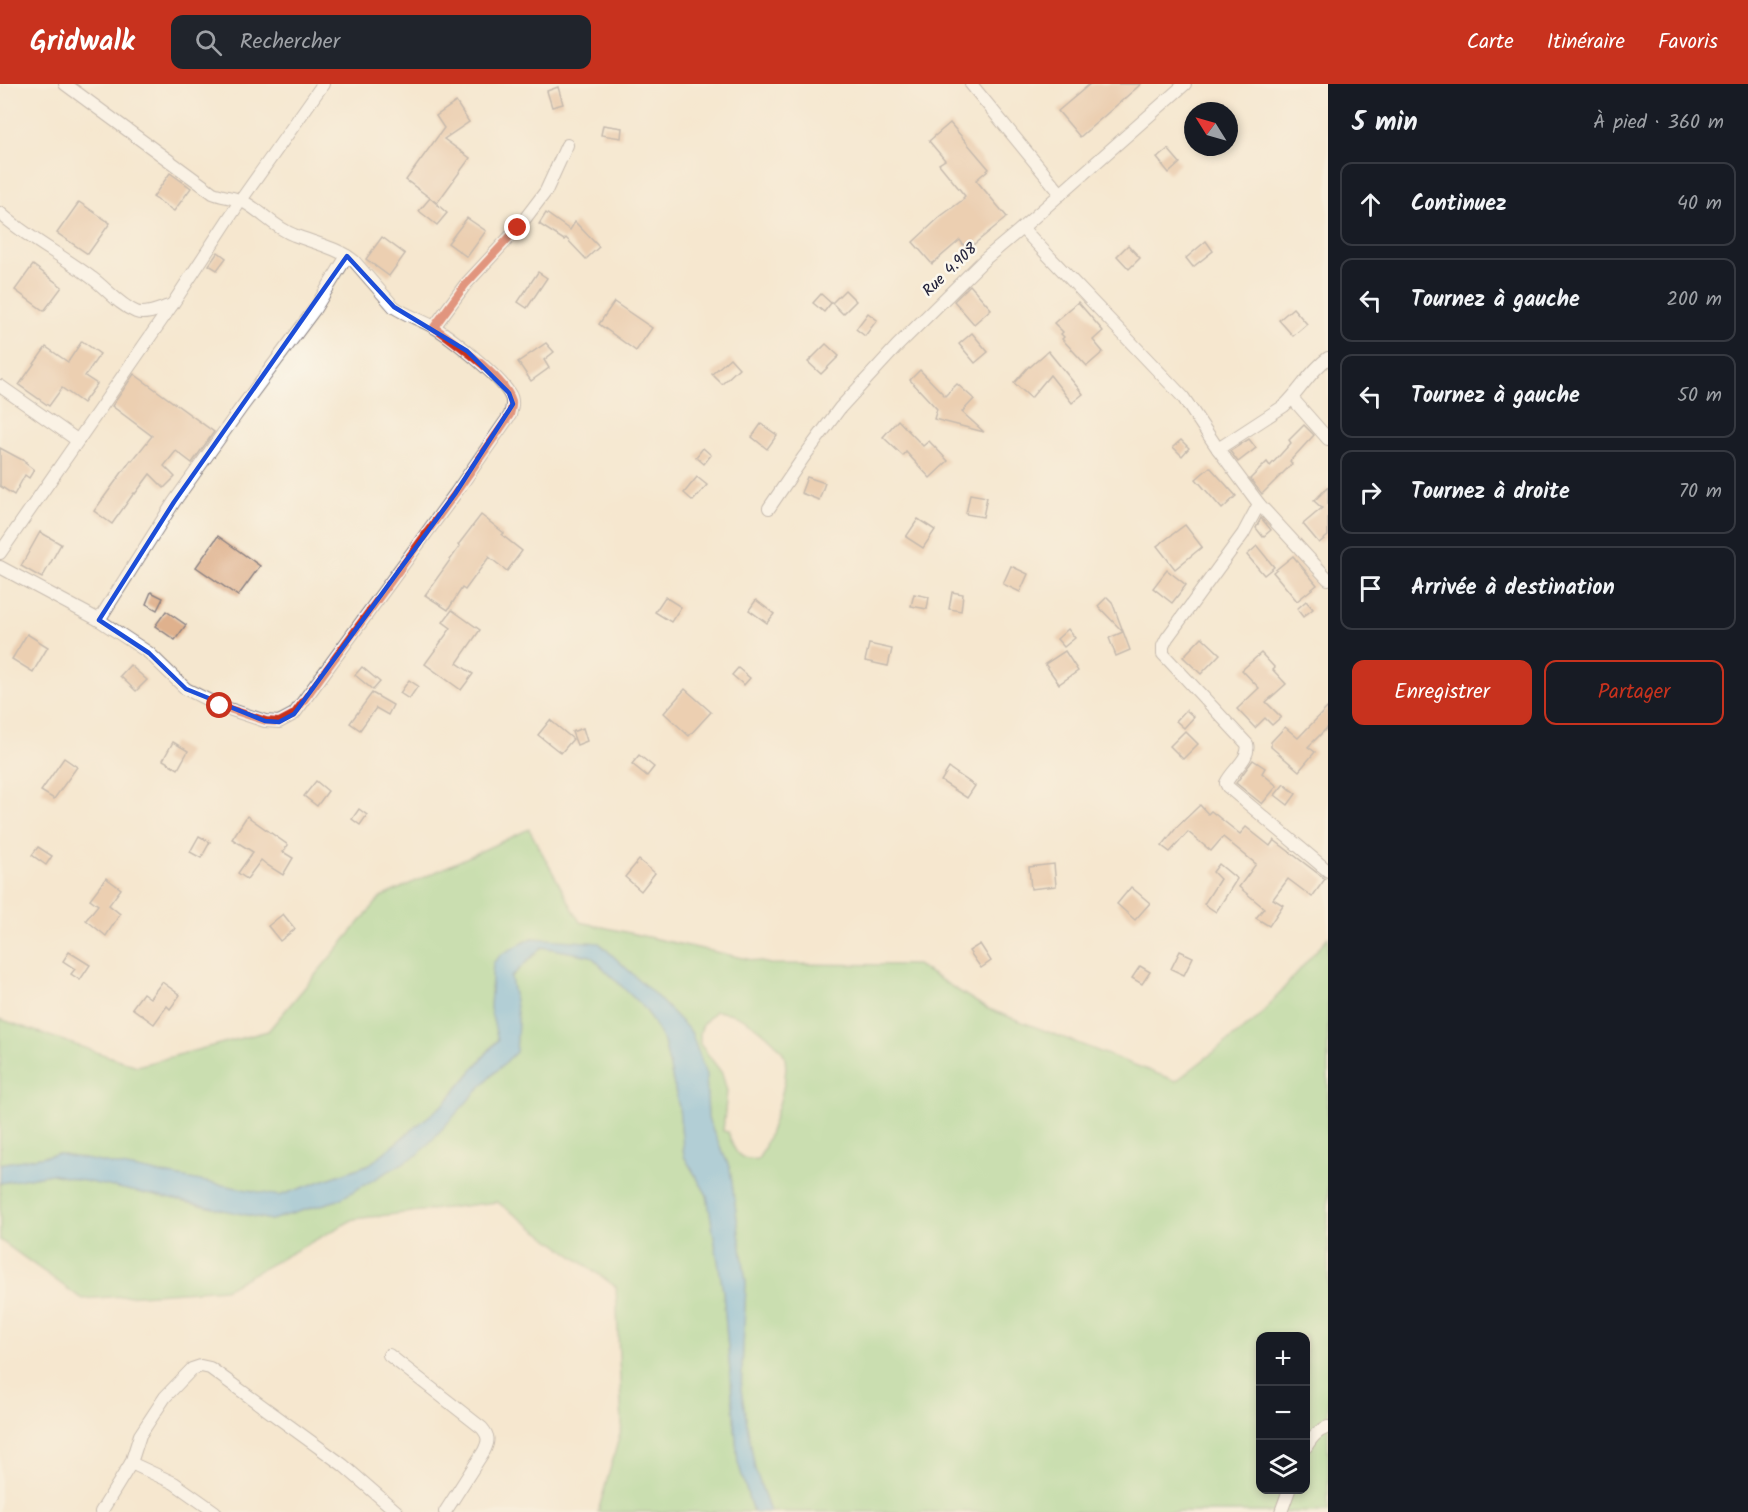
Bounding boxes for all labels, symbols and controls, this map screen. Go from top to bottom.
search box [171,15,591,69]
text: Gridwalk [30,20,135,65]
text: Rechercher [240,25,340,60]
icon: search [192,26,225,59]
text: Carte [1467,26,1514,59]
text: Itinéraire [1547,26,1625,59]
text: Favoris [1658,26,1718,59]
north arrow [1184,102,1238,156]
text: 5 min [1352,102,1418,144]
text: À pied · 360 m [1593,107,1724,139]
text: Continuez [1411,187,1507,222]
icon: ahead [1354,188,1387,221]
text: 40 m [1677,188,1722,220]
route end [504,214,530,240]
street label: Rue 4.908 [917,237,984,303]
text: Tournez à gauche [1411,283,1580,318]
icon: left [1354,284,1387,317]
text: 200 m [1666,284,1722,316]
text: Tournez à gauche [1411,379,1580,414]
icon: left [1354,380,1387,413]
text: 50 m [1677,380,1722,412]
text: Tournez à droite [1411,475,1570,510]
icon: right [1354,476,1387,509]
text: 70 m [1679,476,1722,508]
text: Arrivée à destination [1411,571,1615,606]
icon: arrive [1354,572,1387,605]
button: Enregistrer [1352,660,1532,725]
button: Partager [1544,660,1724,725]
route start [206,692,232,718]
map controls [1256,1332,1310,1494]
button: + [1256,1332,1310,1386]
button: − [1256,1386,1310,1440]
button: layers [1256,1440,1310,1494]

